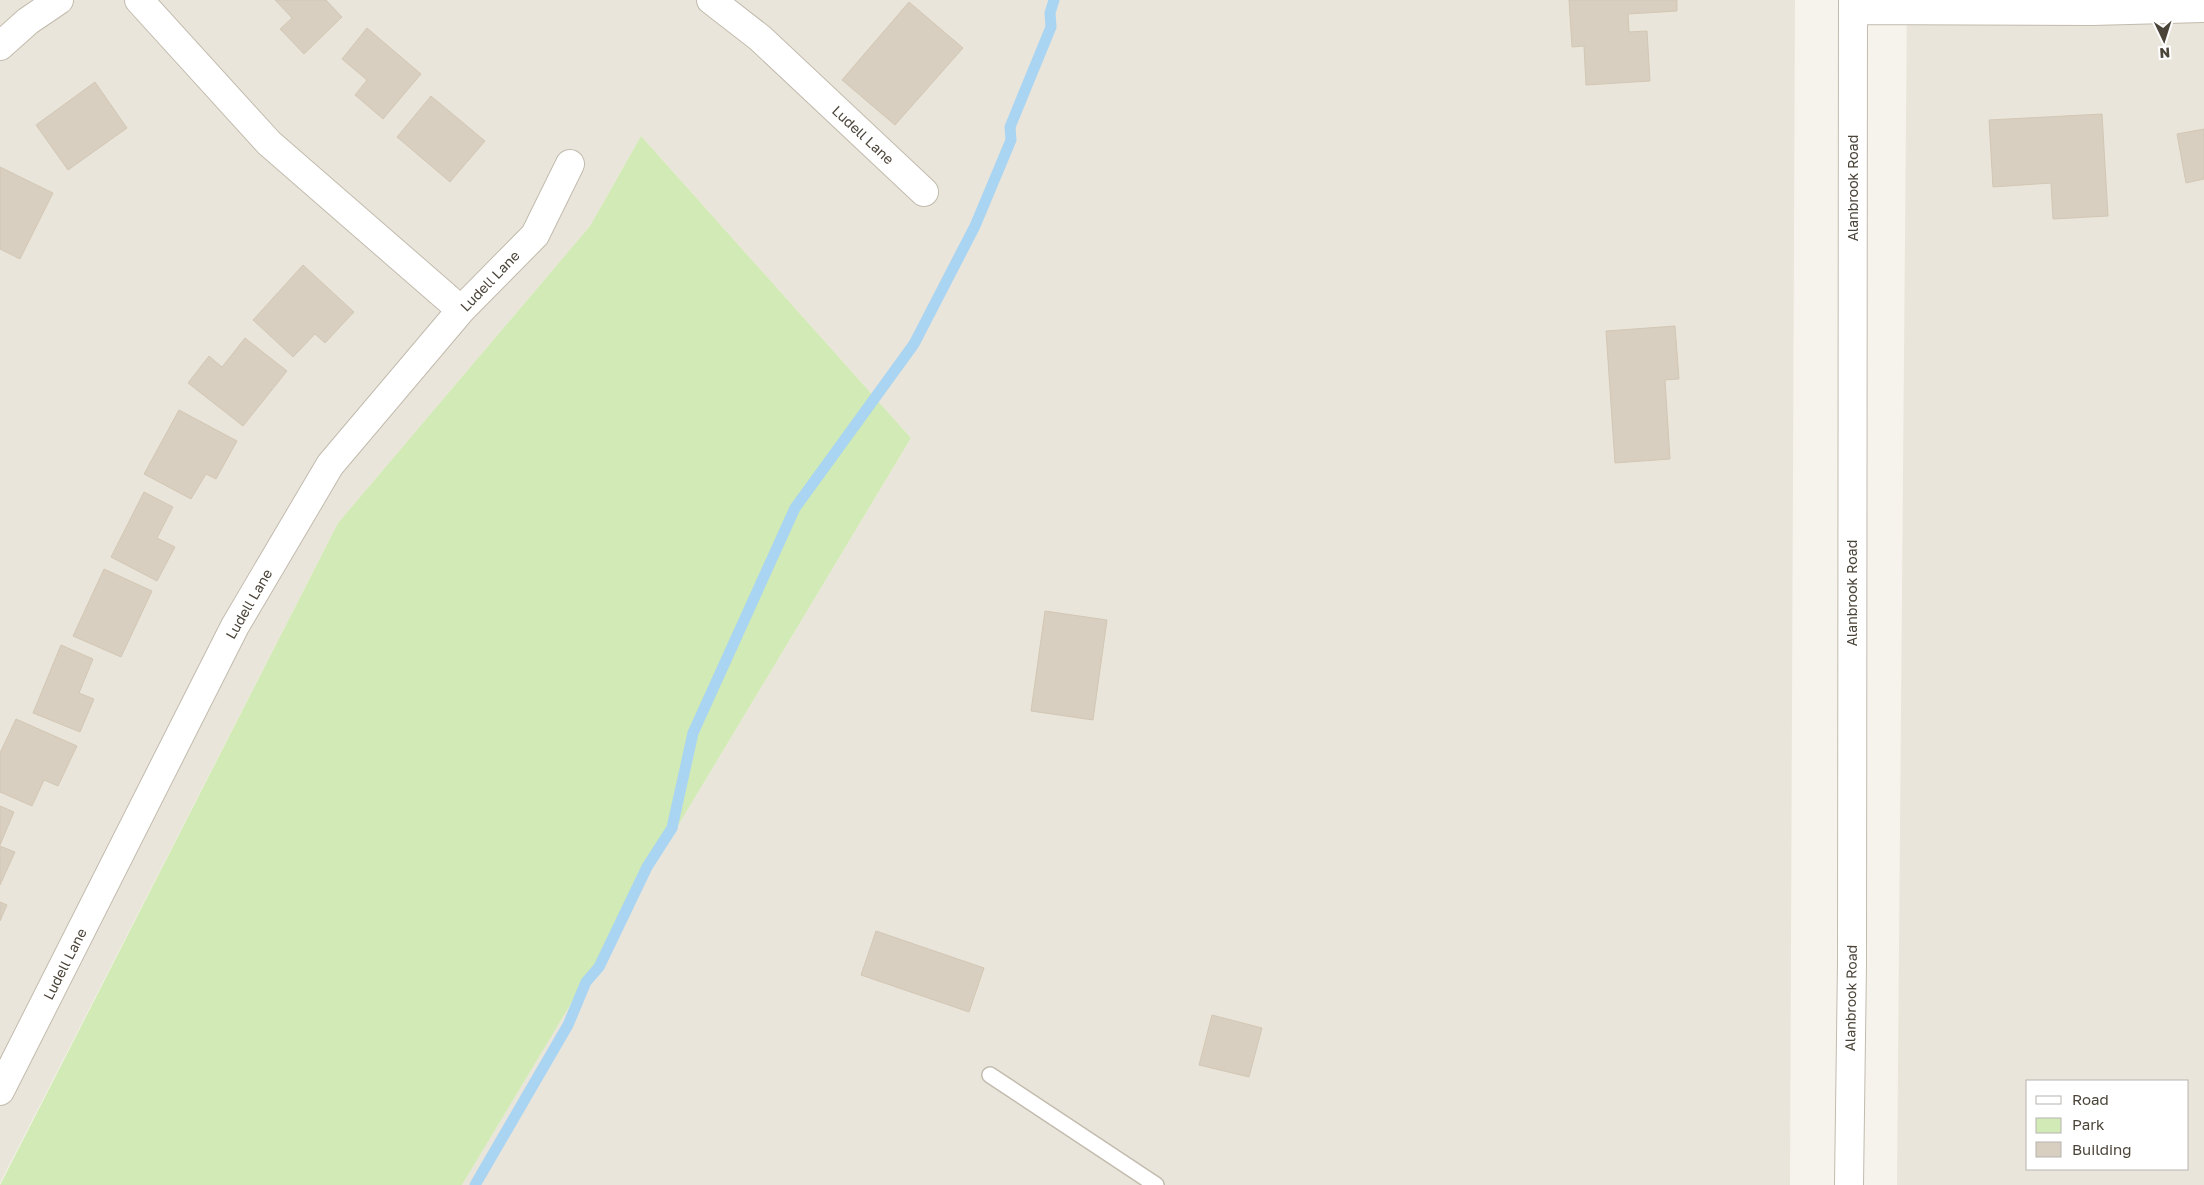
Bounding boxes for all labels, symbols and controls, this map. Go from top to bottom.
north arrow [2139,15,2189,65]
text: N [2159,45,2171,62]
street label: Ludell Lane [829,102,898,167]
street label: Alanbrook Road [1844,135,1861,241]
street label: Ludell Lane [456,247,523,315]
street label: Alanbrook Road [1843,540,1860,646]
street label: Ludell Lane [222,566,275,642]
street label: Ludell Lane [39,925,90,1002]
street label: Alanbrook Road [1841,945,1860,1051]
legend [2026,1080,2189,1170]
text: Road [2072,1090,2109,1108]
text: Park [2072,1115,2105,1133]
text: Building [2072,1140,2132,1158]

